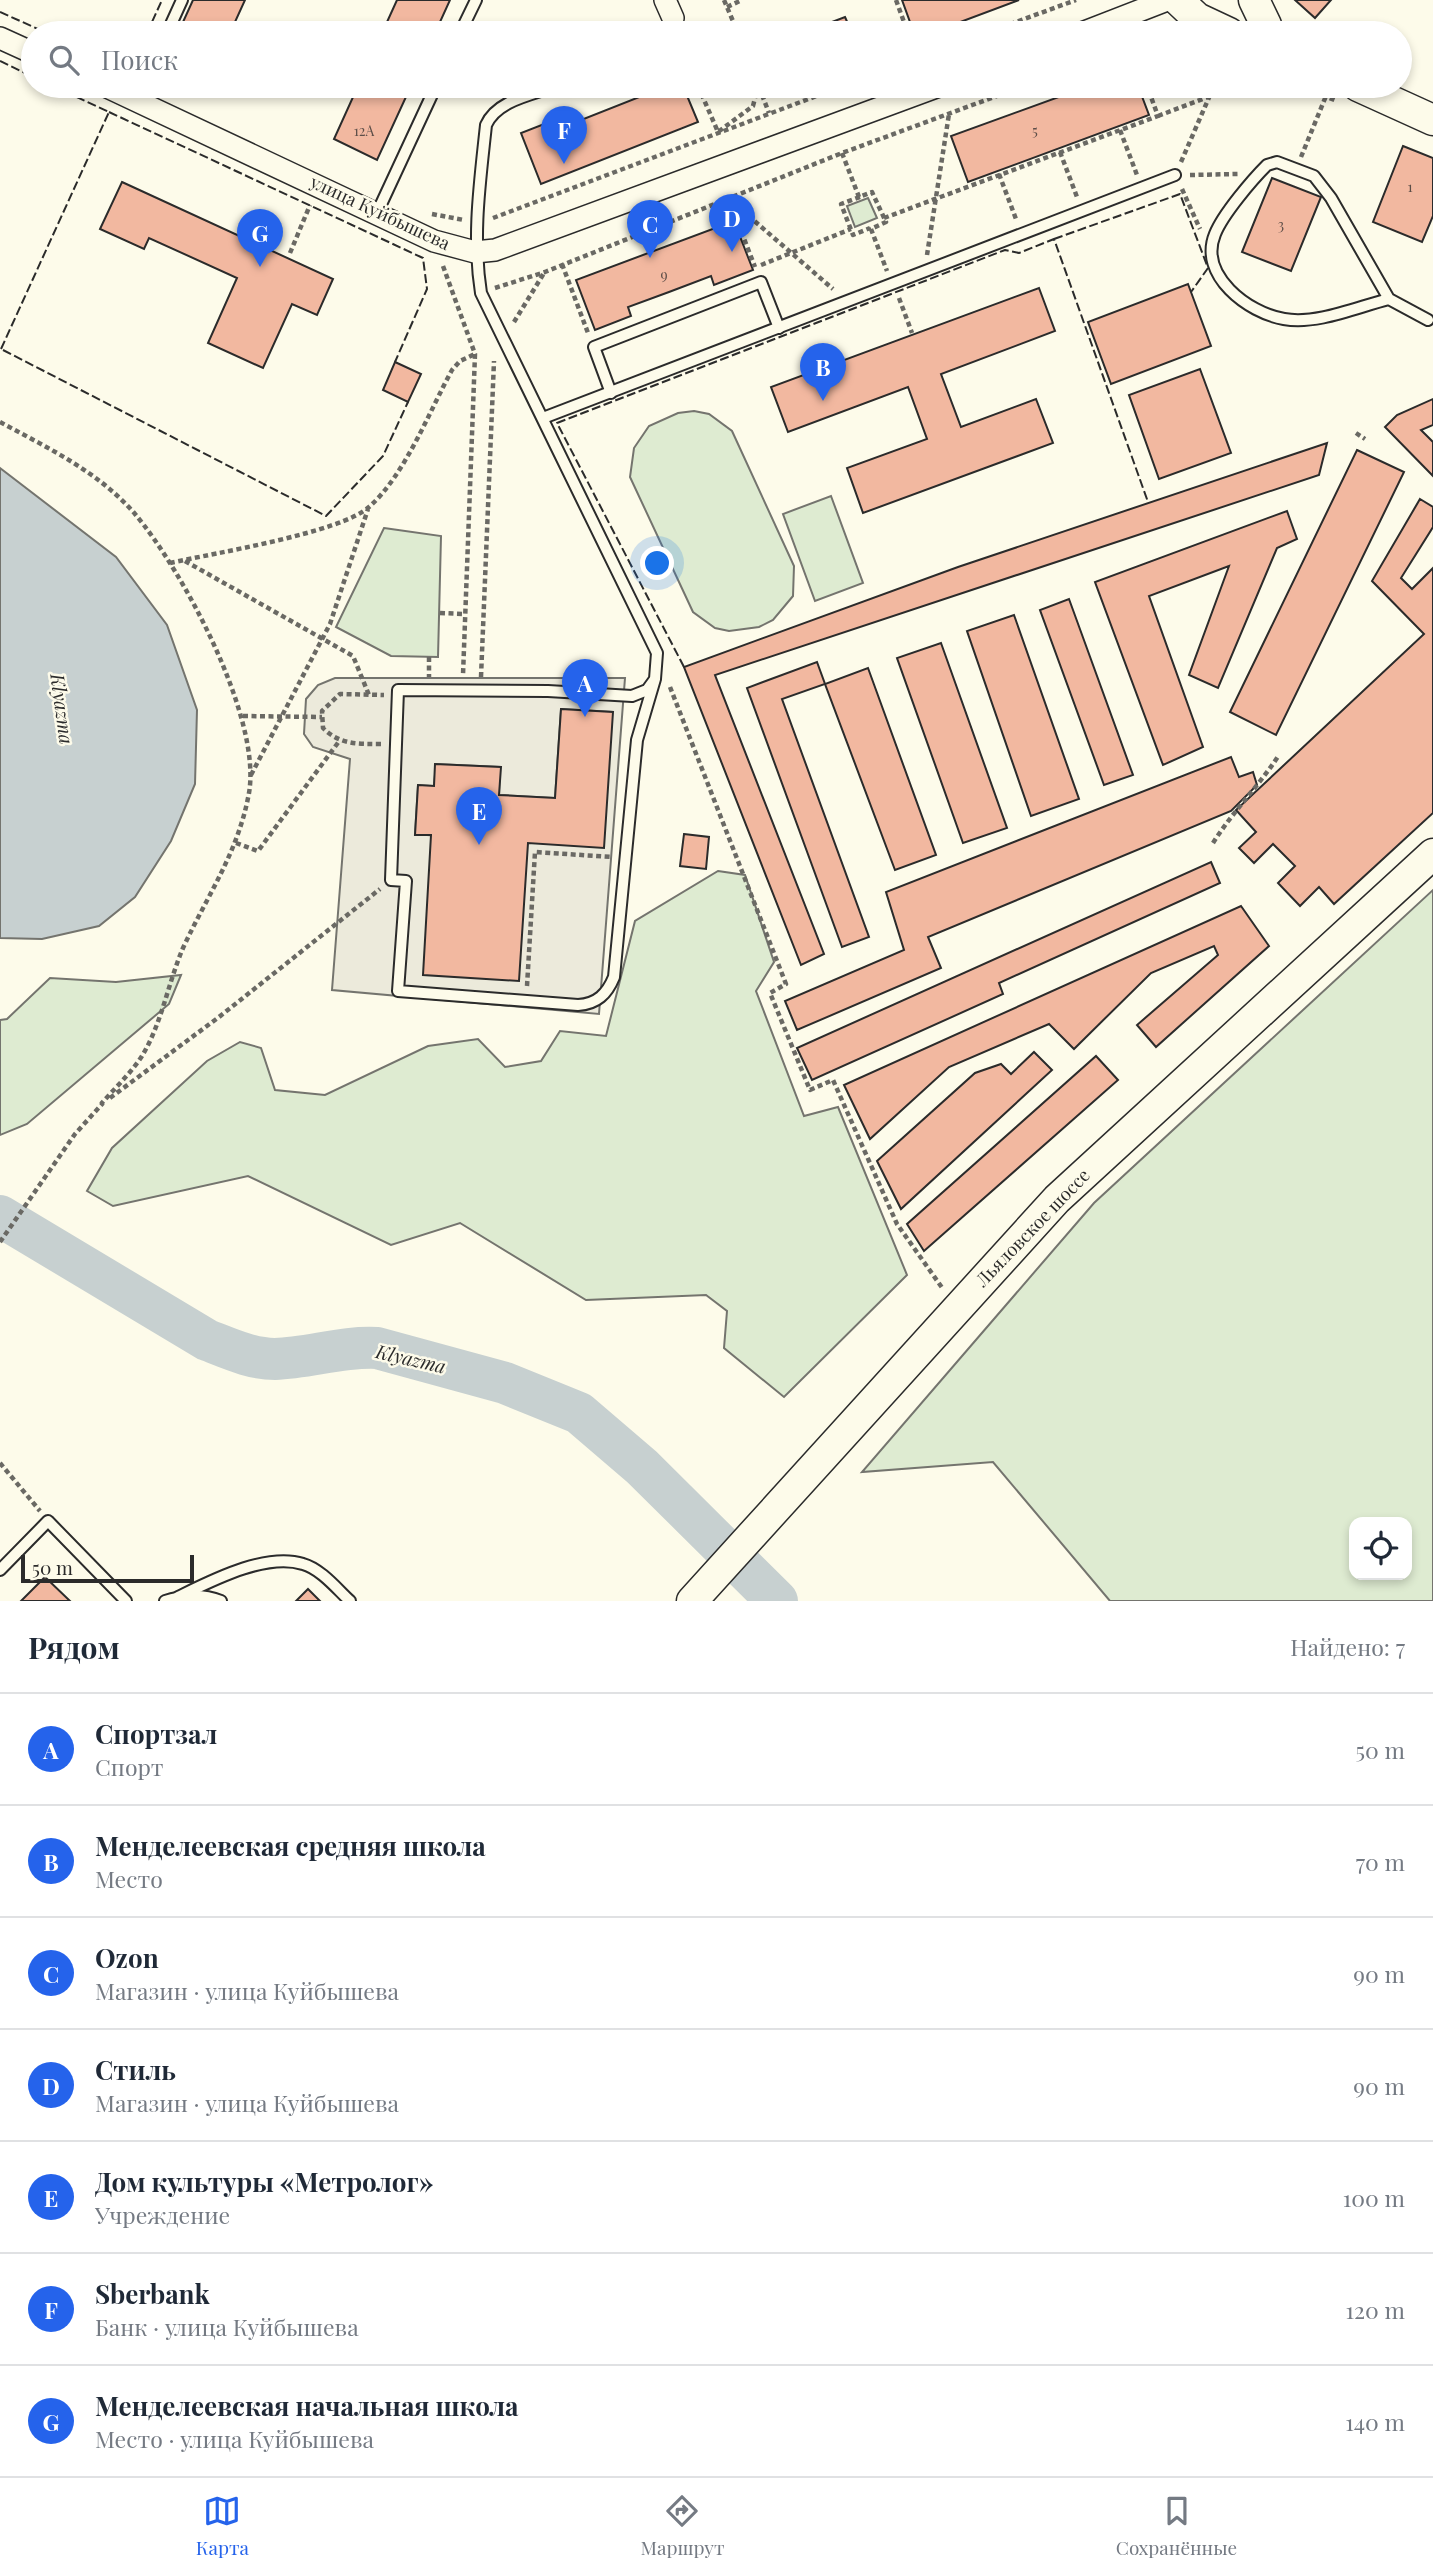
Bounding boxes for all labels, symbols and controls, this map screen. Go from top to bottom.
search box [21,21,1412,98]
icon: search [45,41,83,79]
text: Поиск [101,42,178,77]
pin: F [541,106,587,164]
house number: 12А [354,121,375,140]
house number: 5 [1032,121,1038,140]
street label: улица Куйбышева [306,169,454,255]
house number: 1 [1407,177,1413,196]
pin: D [709,194,755,252]
pin: C [627,200,673,258]
pin: G [237,209,283,267]
house number: 3 [1278,215,1284,234]
house number: 9 [660,265,668,284]
pin: B [800,343,846,401]
your location [640,546,674,580]
pin: A [562,659,608,717]
water label: Klyazma [45,671,81,746]
pin: E [456,787,502,845]
street label: Льяловское шоссе [969,1163,1095,1292]
water label: Klyazma [373,1337,449,1379]
map controls [1349,1517,1412,1580]
button: locate [1349,1517,1412,1580]
scale bar [21,1552,194,1584]
text: 50 m [32,1554,73,1580]
text: Рядом [28,1627,120,1667]
text: Найдено: 7 [1290,1631,1405,1662]
text: Спортзал [95,1716,217,1751]
text: A [43,1734,59,1765]
text: 50 m [1356,1734,1405,1765]
text: Спорт [95,1751,164,1782]
text: Менделеевская средняя школа [95,1828,486,1863]
text: B [43,1846,59,1877]
text: 70 m [1356,1846,1405,1877]
text: Место [95,1863,163,1894]
text: Ozon [95,1940,159,1975]
text: C [43,1958,59,1989]
text: 90 m [1353,1958,1405,1989]
text: Магазин · улица Куйбышева [95,1975,399,2006]
text: Стиль [95,2052,176,2087]
text: D [42,2070,60,2101]
text: 90 m [1353,2070,1405,2101]
text: Магазин · улица Куйбышева [95,2087,399,2118]
text: Дом культуры «Метролог» [95,2164,433,2199]
text: E [44,2182,58,2213]
text: 100 m [1343,2182,1405,2213]
text: Учреждение [95,2199,230,2230]
text: Sberbank [95,2276,210,2311]
text: F [44,2294,58,2325]
text: 120 m [1346,2294,1405,2325]
text: Банк · улица Куйбышева [95,2311,359,2342]
text: Менделеевская начальная школа [95,2388,518,2423]
text: G [43,2406,59,2437]
text: 140 m [1345,2406,1405,2437]
text: Место · улица Куйбышева [95,2423,374,2454]
tab: Карта [196,2492,249,2560]
tab: Маршрут [641,2492,724,2560]
tab: Сохранённые [1116,2492,1237,2560]

